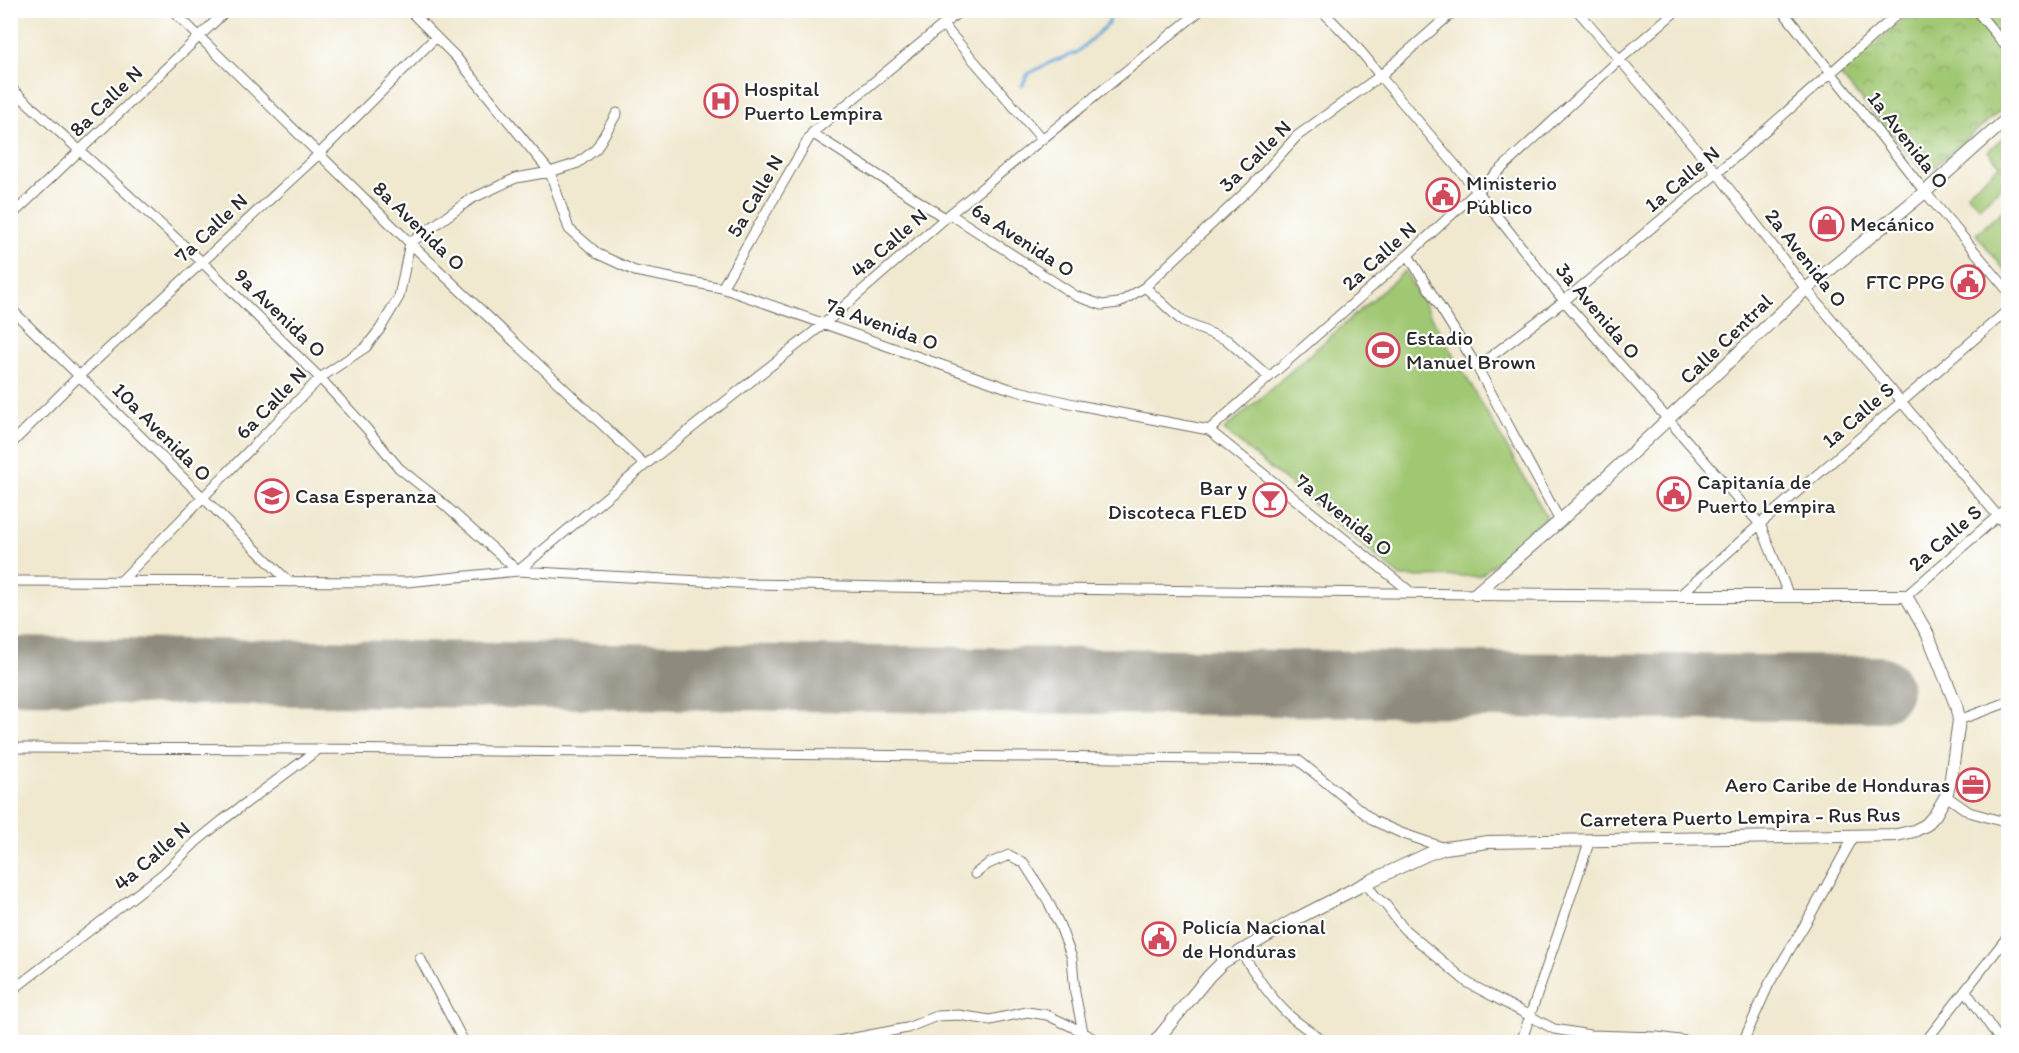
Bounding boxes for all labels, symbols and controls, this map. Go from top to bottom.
street label: 8a Calle N [64,60,147,142]
place label: Hospital Puerto Lempira [744,76,883,125]
hospital icon: Hospital Puerto Lempira [703,83,739,119]
street label: 1a Avenida O [1862,86,1954,194]
street label: 3a Calle N [1213,114,1296,197]
street label: 1a Calle N [1639,140,1724,217]
street label: 5a Calle N [721,150,788,242]
place label: Ministerio Público [1466,170,1557,219]
street label: 8a Avenida O [368,175,471,276]
public building icon: Ministerio Público [1425,177,1461,213]
street label: 7a Calle N [169,188,252,268]
street label: 6a Avenida O [967,197,1080,282]
street label: 4a Calle N [845,203,932,283]
street label: 2a Avenida O [1760,203,1853,312]
shop icon: Mecánico [1809,206,1845,242]
place label: Mecánico [1850,211,1934,236]
street label: 2a Calle N [1336,216,1421,296]
street label: 3a Avenida O [1551,257,1646,364]
street label: 9a Avenida O [229,263,332,363]
public building icon: FTC PPG [1950,264,1986,300]
place label: FTC PPG [1866,269,1945,294]
street label: Calle Central [1674,288,1777,389]
street label: 7a Avenida O [823,292,942,355]
place label: Estadio Manuel Brown [1406,325,1536,374]
sports icon: Estadio Manuel Brown [1365,332,1401,368]
street label: 6a Calle N [230,361,311,444]
street label: 1a Calle S [1816,376,1899,453]
street label: 10a Avenida O [108,377,217,486]
street label: 7a Avenida O [1291,468,1398,561]
place label: Capitanía de Puerto Lempira [1697,469,1836,518]
place label: Bar y Discoteca FLED [1108,475,1247,524]
public building icon: Capitanía de Puerto Lempira [1656,476,1692,512]
school or university icon: Casa Esperanza [254,478,290,514]
bar icon: Bar y Discoteca FLED [1252,482,1288,518]
place label: Casa Esperanza [295,483,437,508]
street label: 2a Calle S [1903,499,1986,576]
office icon: Aero Caribe de Honduras [1955,767,1991,803]
place label: Aero Caribe de Honduras [1725,772,1950,797]
street label: Carretera Puerto Lempira - Rus Rus [1579,801,1901,832]
street label: 4a Calle N [108,816,195,896]
place label: Policía Nacional de Honduras [1182,914,1326,963]
public building icon: Policía Nacional de Honduras [1141,921,1177,957]

